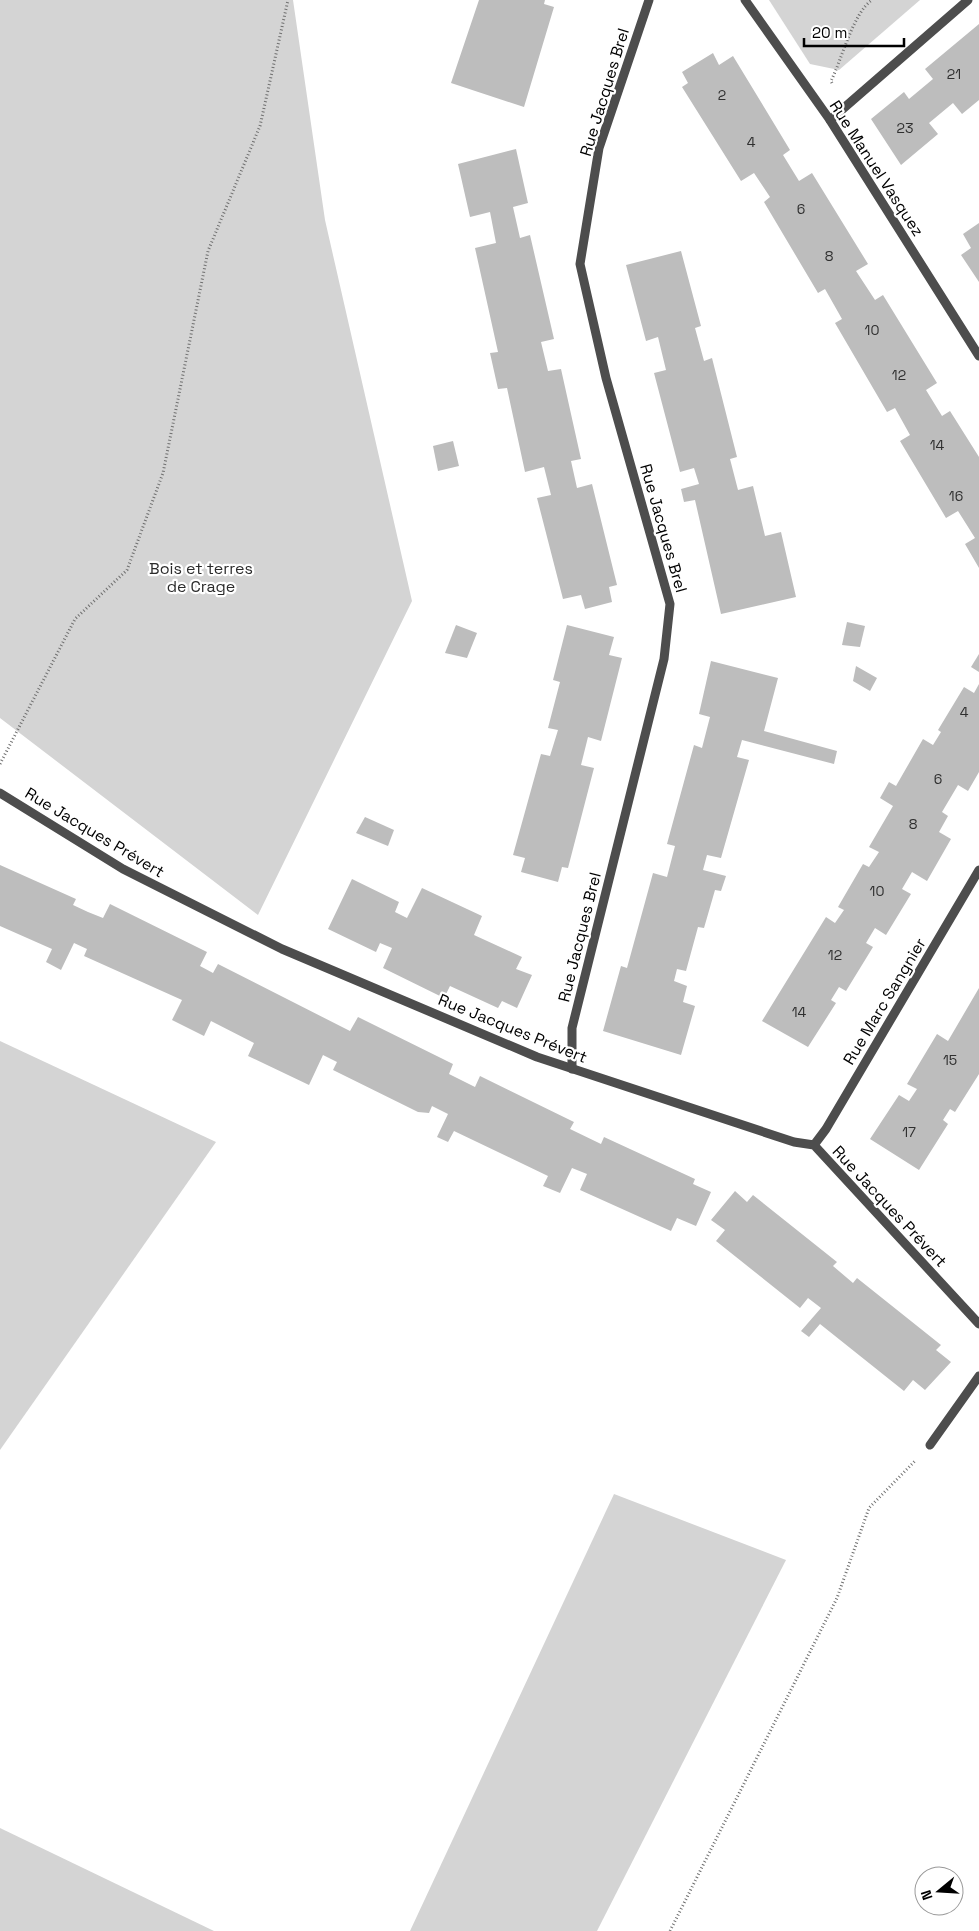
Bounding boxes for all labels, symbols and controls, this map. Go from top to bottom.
scale bar [804,15,904,47]
text: 20 m [812,23,847,42]
street label: Rue Jacques Brel [575,26,634,159]
house number: 21 [947,65,961,83]
house number: 2 [718,86,726,104]
street label: Rue Manuel Vasquez [825,96,928,240]
house number: 23 [897,119,913,137]
house number: 4 [747,133,756,151]
house number: 6 [797,200,805,218]
house number: 8 [825,247,834,265]
house number: 10 [865,321,879,339]
house number: 12 [892,366,906,384]
house number: 14 [930,436,945,454]
street label: Rue Jacques Brel [635,461,692,595]
house number: 16 [949,487,963,505]
park label: Bois et terres de Crage [149,558,253,597]
house number: 4 [960,703,969,721]
house number: 6 [934,770,942,788]
street label: Rue Jacques Prévert [21,783,168,882]
house number: 8 [909,815,918,833]
street label: Rue Jacques Brel [553,870,606,1004]
house number: 10 [870,882,884,900]
street label: Rue Marc Sangnier [838,934,931,1068]
house number: 12 [828,946,842,964]
street label: Rue Jacques Prévert [435,989,590,1068]
house number: 14 [792,1003,807,1021]
house number: 15 [943,1051,957,1069]
house number: 17 [902,1123,916,1141]
street label: Rue Jacques Prévert [828,1141,952,1272]
north arrow [914,1866,964,1916]
text: N [917,1888,937,1902]

